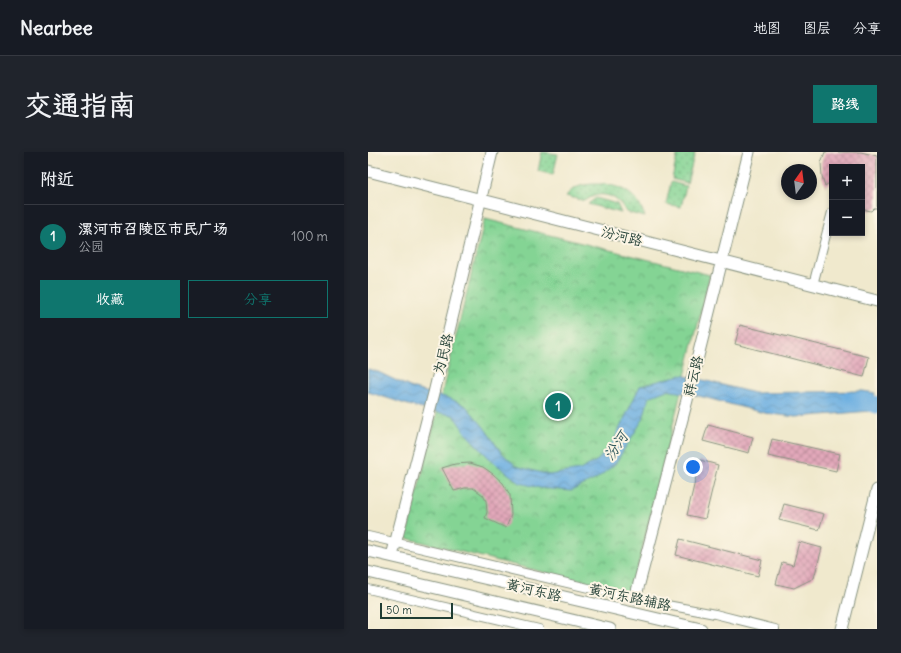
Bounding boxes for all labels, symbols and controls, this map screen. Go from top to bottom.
text: Nearbee [20,16,93,40]
text: 地图 [753,19,781,37]
text: 图层 [803,19,831,37]
text: 分享 [853,19,881,37]
button: 路线 [813,85,877,123]
text: 交通指南 [24,87,136,123]
north arrow [781,164,817,200]
map controls [829,164,865,236]
button: + [829,164,865,200]
text: 附近 [40,168,74,190]
button: − [829,200,865,236]
text: 漯河市召陵区市民广场 [78,219,228,238]
street label: 汾河路 [599,222,645,250]
text: 1 [50,228,56,245]
text: 100 m [291,228,328,245]
text: 公园 [78,238,104,255]
button: 收藏 [40,280,180,318]
button: 分享 [188,280,328,318]
street label: 为民路 [429,331,457,377]
street label: 祥云路 [679,353,707,399]
pin: 1 [545,391,571,421]
water label: 汾河 [599,425,634,463]
your location [683,457,703,477]
street label: 黄河东路 [505,575,563,605]
street label: 黄河东路辅路 [587,579,673,615]
scale bar [380,601,453,620]
text: 50 m [386,603,412,617]

